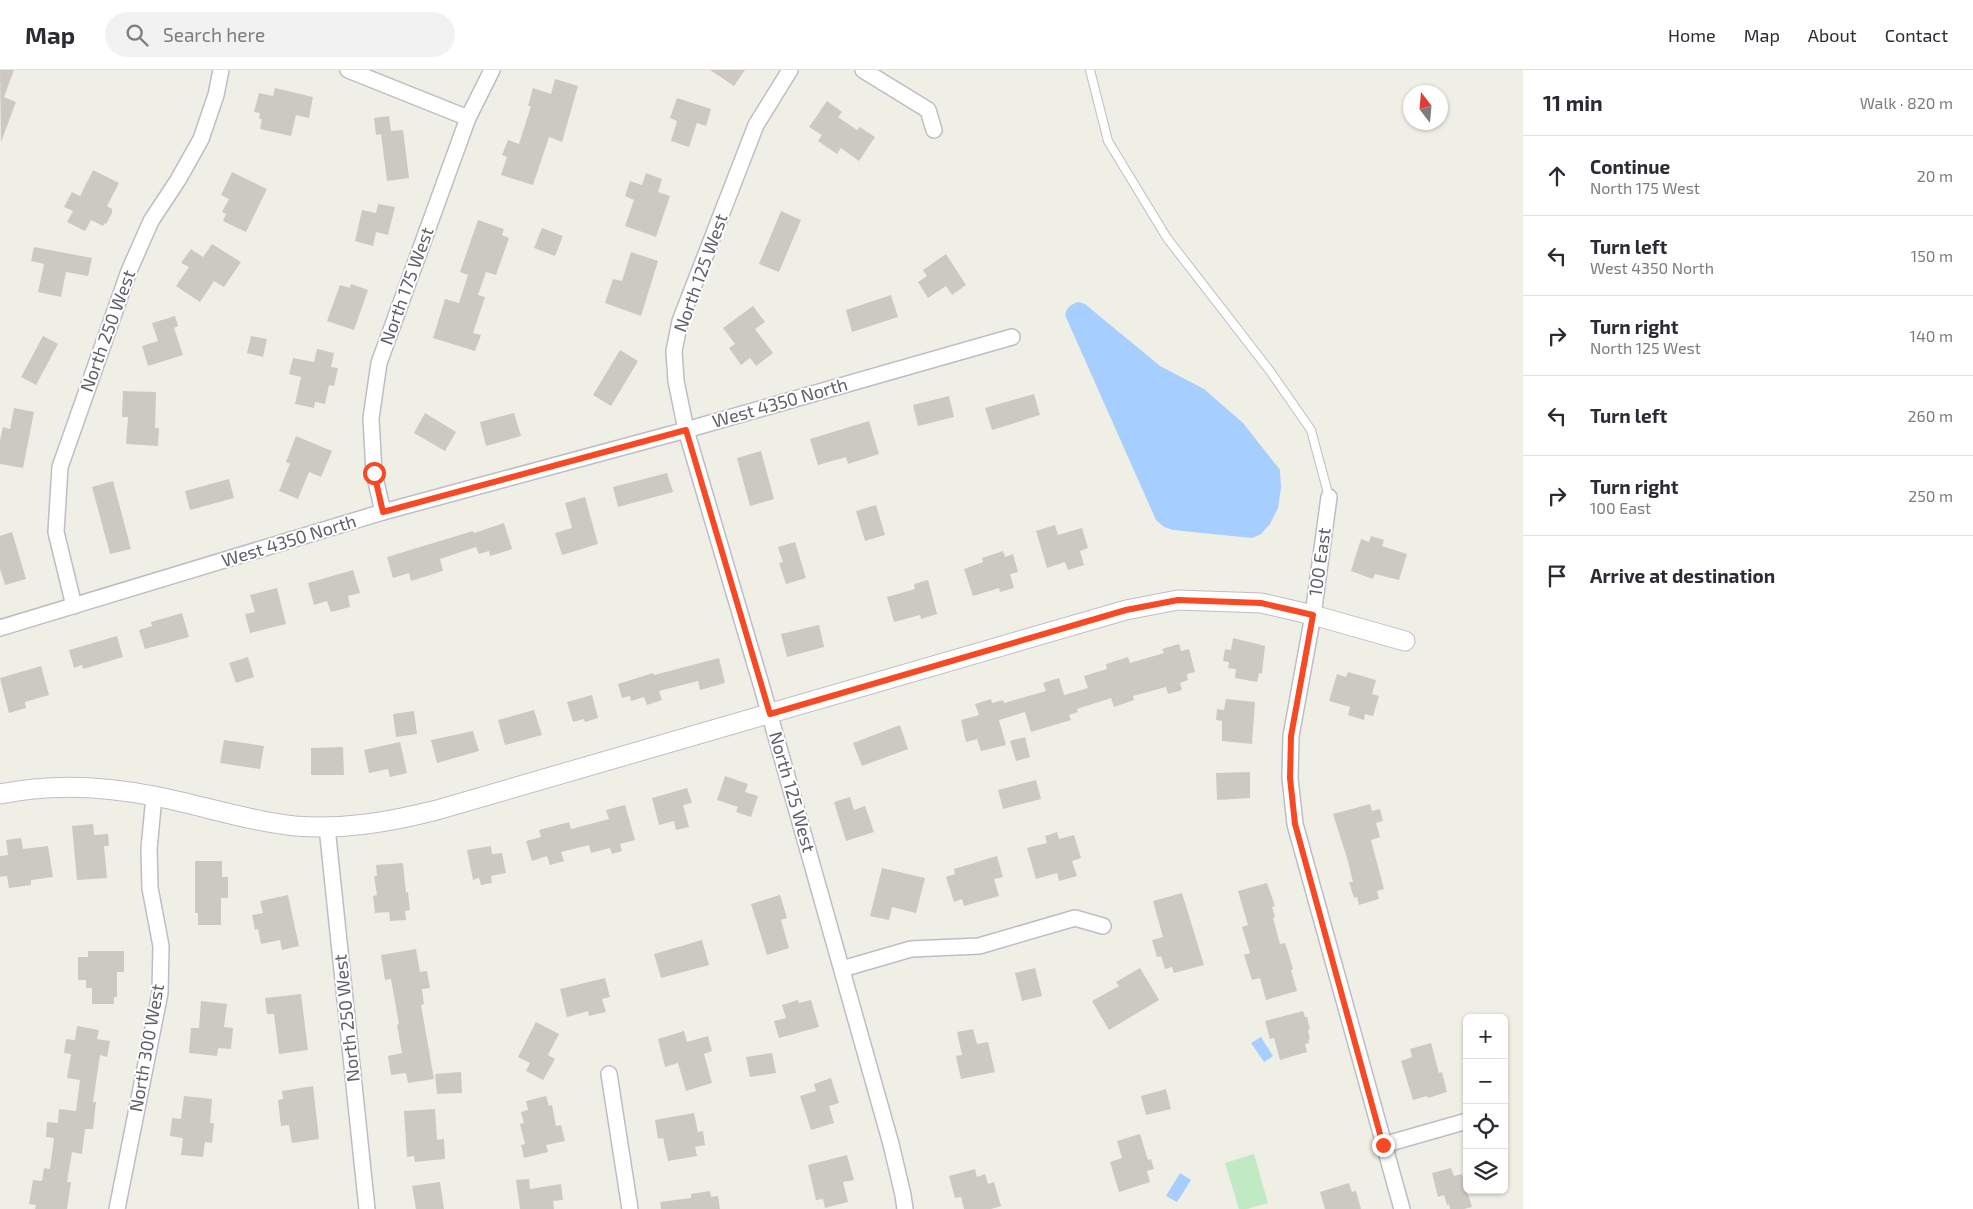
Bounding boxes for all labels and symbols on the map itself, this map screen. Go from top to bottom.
north arrow [1403,85,1448,130]
street label: North 125 West [668,210,732,335]
street label: North 175 West [375,224,438,348]
street label: North 250 West [75,267,139,395]
street label: West 4350 North [710,372,850,432]
route start [363,462,386,485]
street label: West 4350 North [219,509,359,571]
street label: 100 East [1303,526,1335,597]
street label: North 125 West [765,729,821,855]
street label: North 250 West [328,953,364,1083]
street label: North 300 West [124,982,168,1113]
route end [1372,1134,1395,1157]

